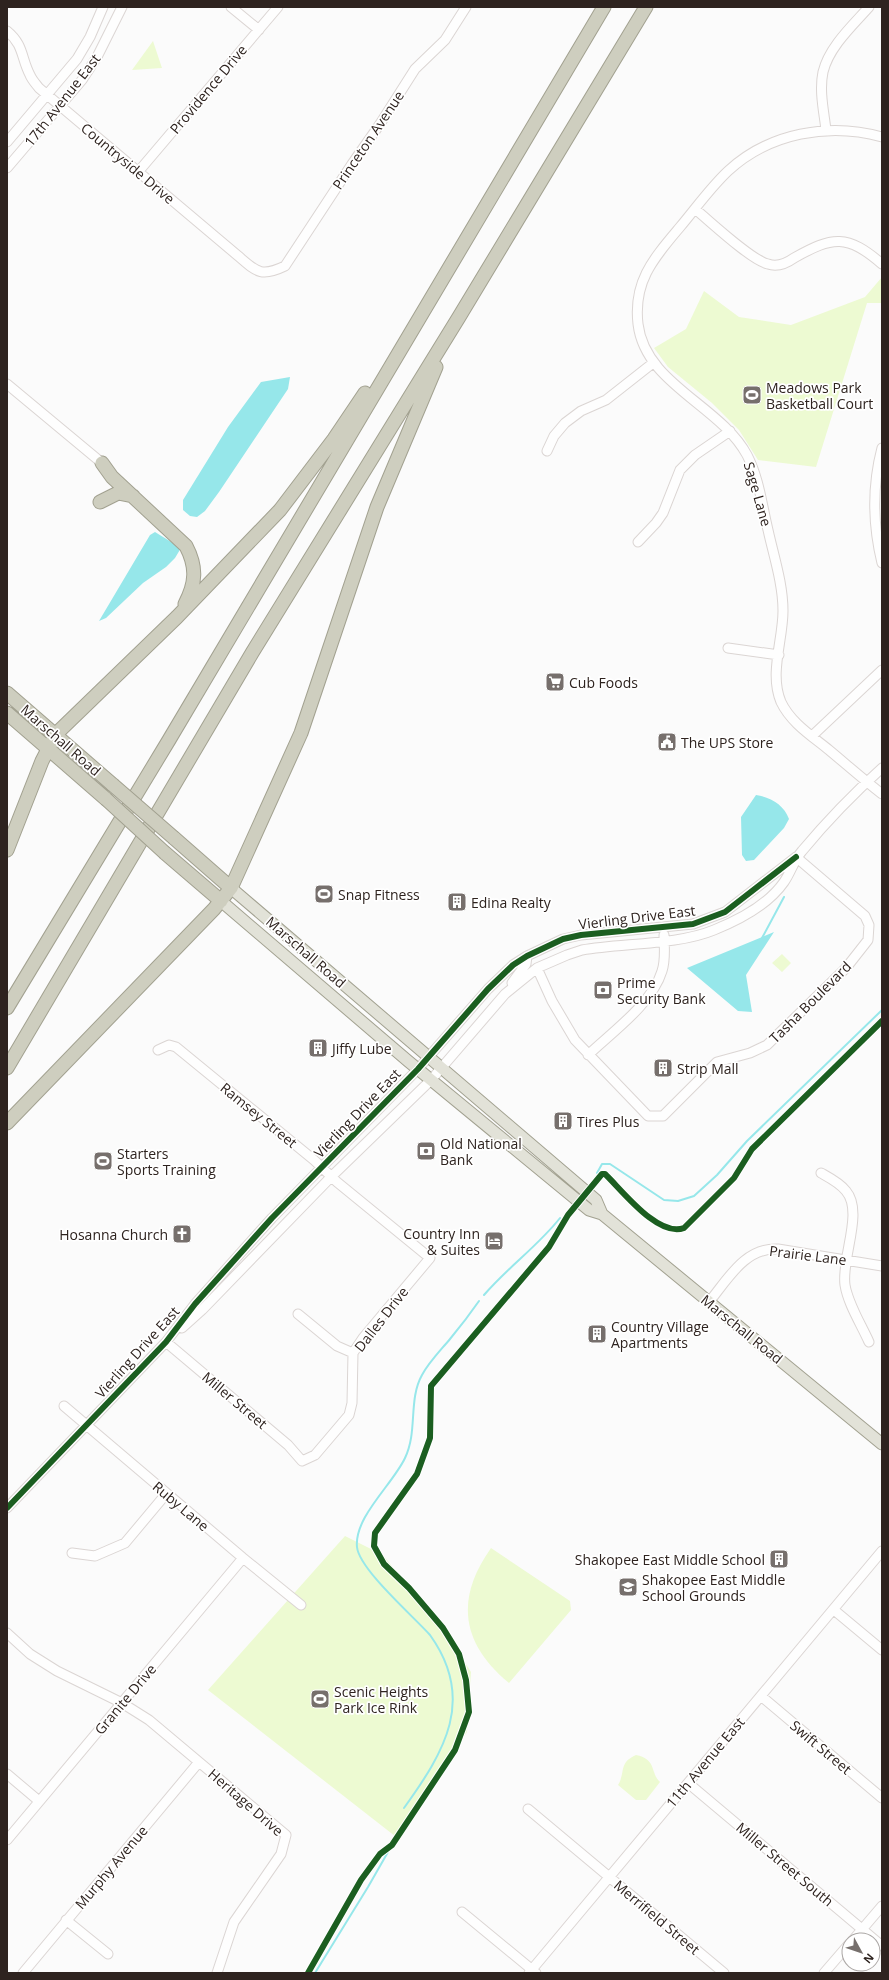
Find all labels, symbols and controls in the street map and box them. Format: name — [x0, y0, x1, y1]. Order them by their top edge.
street label: Providence Drive — [165, 40, 251, 137]
street label: 17th Avenue East — [20, 50, 104, 150]
street label: Princeton Avenue — [328, 87, 408, 193]
street label: Countryside Drive — [77, 118, 179, 208]
place label: Meadows Park Basketball Court — [766, 378, 873, 413]
sports icon: Meadows Park Basketball Court — [741, 384, 763, 406]
street label: Sage Lane — [740, 460, 776, 529]
supermarket icon: Cub Foods — [544, 671, 566, 693]
place label: Cub Foods — [569, 673, 638, 692]
street label: Marschall Road — [17, 700, 105, 780]
public building icon: The UPS Store — [656, 731, 678, 753]
place label: The UPS Store — [681, 733, 774, 752]
sports icon: Snap Fitness — [313, 883, 335, 905]
place label: Snap Fitness — [338, 885, 420, 904]
building icon: Edina Realty — [446, 891, 468, 913]
place label: Edina Realty — [471, 893, 552, 912]
street label: Vierling Drive East — [578, 900, 696, 934]
street label: Marschall Road — [262, 912, 350, 992]
street label: Tasha Boulevard — [765, 957, 855, 1047]
place label: Prime Security Bank — [617, 973, 706, 1008]
bank icon: Prime Security Bank — [592, 979, 614, 1001]
building icon: Jiffy Lube — [307, 1037, 329, 1059]
place label: Jiffy Lube — [330, 1039, 392, 1058]
building icon: Strip Mall — [652, 1057, 674, 1079]
place label: Strip Mall — [677, 1059, 739, 1078]
street label: Vierling Drive East — [309, 1064, 405, 1162]
street label: Ramsey Street — [217, 1078, 301, 1152]
building icon: Tires Plus — [552, 1110, 574, 1132]
place label: Tires Plus — [577, 1112, 640, 1131]
place label: Old National Bank — [440, 1134, 522, 1169]
bank icon: Old National Bank — [415, 1140, 437, 1162]
place label: Starters Sports Training — [117, 1144, 216, 1179]
sports icon: Starters Sports Training — [92, 1150, 114, 1172]
church icon: Hosanna Church — [171, 1223, 193, 1245]
place label: Country Inn & Suites — [403, 1224, 480, 1259]
place label: Hosanna Church — [59, 1225, 168, 1244]
hotel icon: Country Inn & Suites — [483, 1230, 505, 1252]
street label: Prairie Lane — [768, 1241, 848, 1269]
street label: Dalles Drive — [350, 1283, 412, 1355]
street label: Marschall Road — [697, 1290, 787, 1368]
street label: Vierling Drive East — [91, 1302, 183, 1402]
place label: Country Village Apartments — [611, 1317, 709, 1352]
building icon: Country Village Apartments — [586, 1323, 608, 1345]
street label: Miller Street — [198, 1367, 272, 1433]
street label: Ruby Lane — [149, 1477, 213, 1535]
building icon: Shakopee East Middle School — [768, 1548, 790, 1570]
place label: Shakopee East Middle School — [575, 1550, 765, 1569]
place label: Shakopee East Middle School Grounds — [642, 1570, 785, 1605]
school or university icon: Shakopee East Middle School Grounds — [617, 1576, 639, 1598]
street label: Granite Drive — [90, 1660, 160, 1738]
place label: Scenic Heights Park Ice Rink — [334, 1682, 429, 1717]
sports icon: Scenic Heights Park Ice Rink — [309, 1688, 331, 1710]
street label: 11th Avenue East — [661, 1713, 749, 1811]
street label: Swift Street — [786, 1716, 856, 1778]
street label: Heritage Drive — [204, 1764, 288, 1840]
street label: Miller Street South — [732, 1818, 838, 1910]
street label: Murphy Avenue — [70, 1821, 152, 1913]
street label: Merrifield Street — [610, 1876, 704, 1958]
north arrow — [841, 1932, 881, 1972]
text: N — [860, 1950, 878, 1967]

